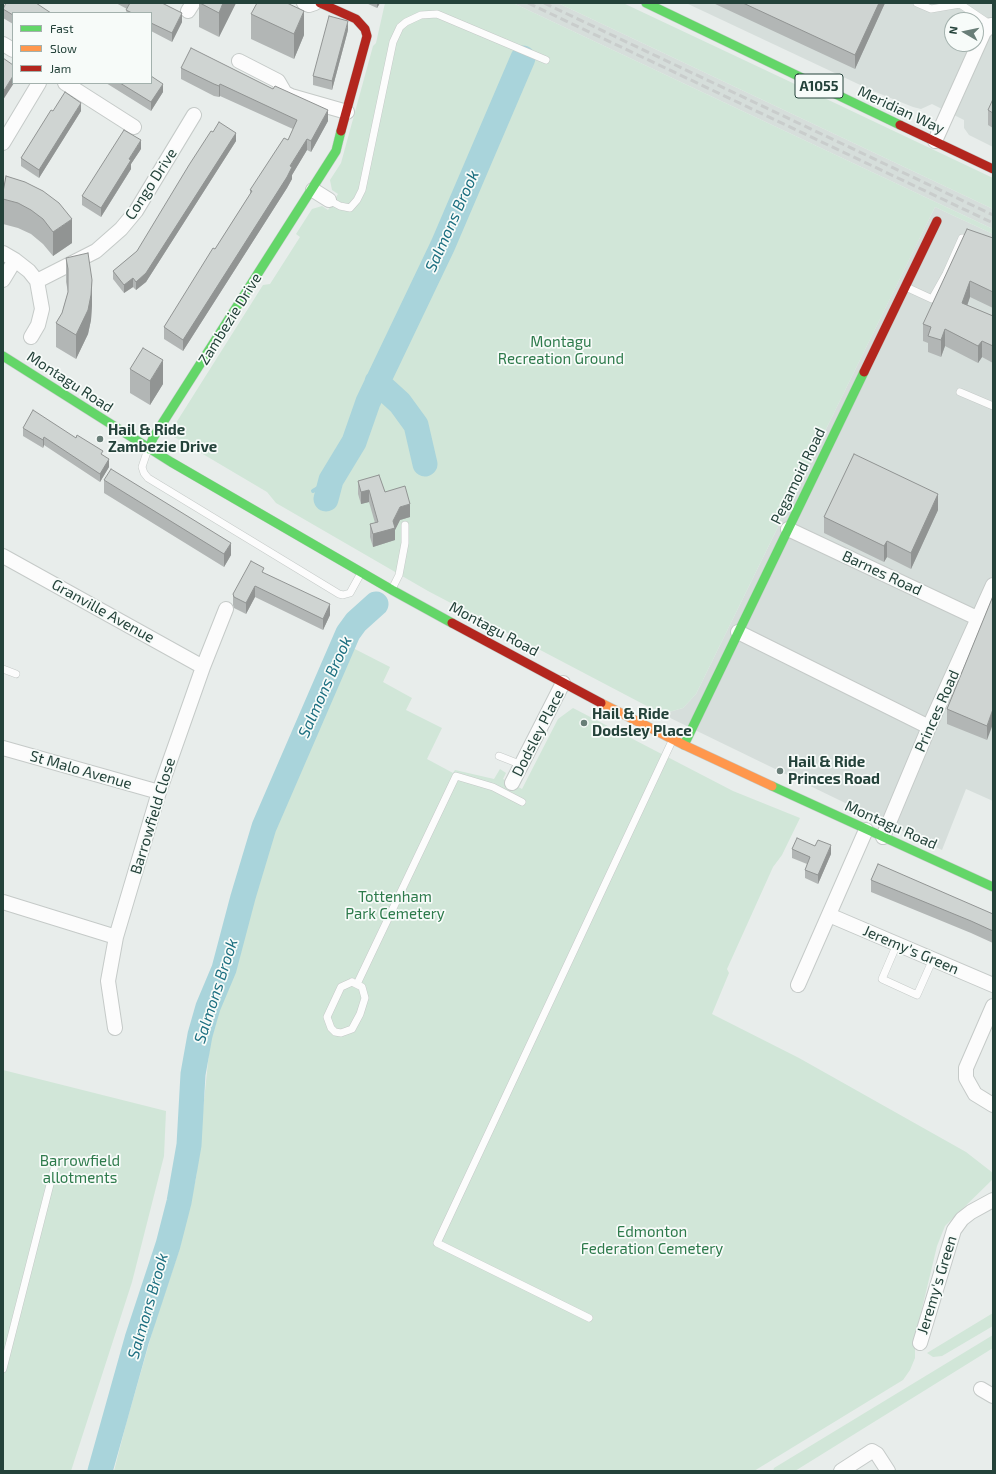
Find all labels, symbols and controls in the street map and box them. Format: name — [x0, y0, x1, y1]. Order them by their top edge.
legend — [12, 12, 152, 84]
north arrow — [944, 12, 984, 52]
text: Fast — [50, 21, 73, 35]
text: N — [946, 25, 960, 35]
text: Slow — [50, 41, 77, 55]
text: Jam — [50, 61, 71, 75]
road number: A1055 — [795, 74, 843, 98]
street label: Meridian Way — [855, 82, 947, 138]
street label: Congo Drive — [121, 145, 181, 223]
water label: Salmons Brook — [421, 167, 483, 275]
street label: Zambezie Drive — [195, 270, 265, 368]
park label: Montagu Recreation Ground — [498, 333, 624, 368]
street label: Montagu Road — [24, 347, 116, 417]
place label: Hail & Ride Zambezie Drive — [108, 421, 217, 456]
street label: Pegamoid Road — [767, 425, 829, 527]
marker: Hail & Ride Zambezie Drive — [95, 434, 105, 444]
street label: Barnes Road — [839, 547, 925, 599]
street label: Granville Avenue — [49, 575, 157, 647]
street label: Montagu Road — [446, 598, 542, 660]
water label: Salmons Brook — [294, 633, 356, 741]
street label: Princes Road — [911, 667, 963, 755]
street label: Dodsley Place — [508, 686, 568, 780]
place label: Hail & Ride Dodsley Place — [592, 705, 692, 740]
marker: Hail & Ride Dodsley Place — [579, 718, 589, 728]
street label: St Malo Avenue — [28, 747, 134, 793]
place label: Hail & Ride Princes Road — [788, 753, 880, 788]
street label: Barrowfield Close — [127, 756, 179, 876]
marker: Hail & Ride Princes Road — [775, 766, 785, 776]
street label: Montagu Road — [842, 797, 940, 853]
park label: Tottenham Park Cemetery — [345, 888, 445, 923]
street label: Jeremy's Green — [860, 922, 962, 978]
water label: Salmons Brook — [190, 936, 242, 1046]
park label: Barrowfield allotments — [40, 1152, 120, 1187]
park label: Edmonton Federation Cemetery — [581, 1223, 723, 1258]
street label: Jeremy's Green — [913, 1233, 961, 1337]
water label: Salmons Brook — [124, 1251, 172, 1361]

